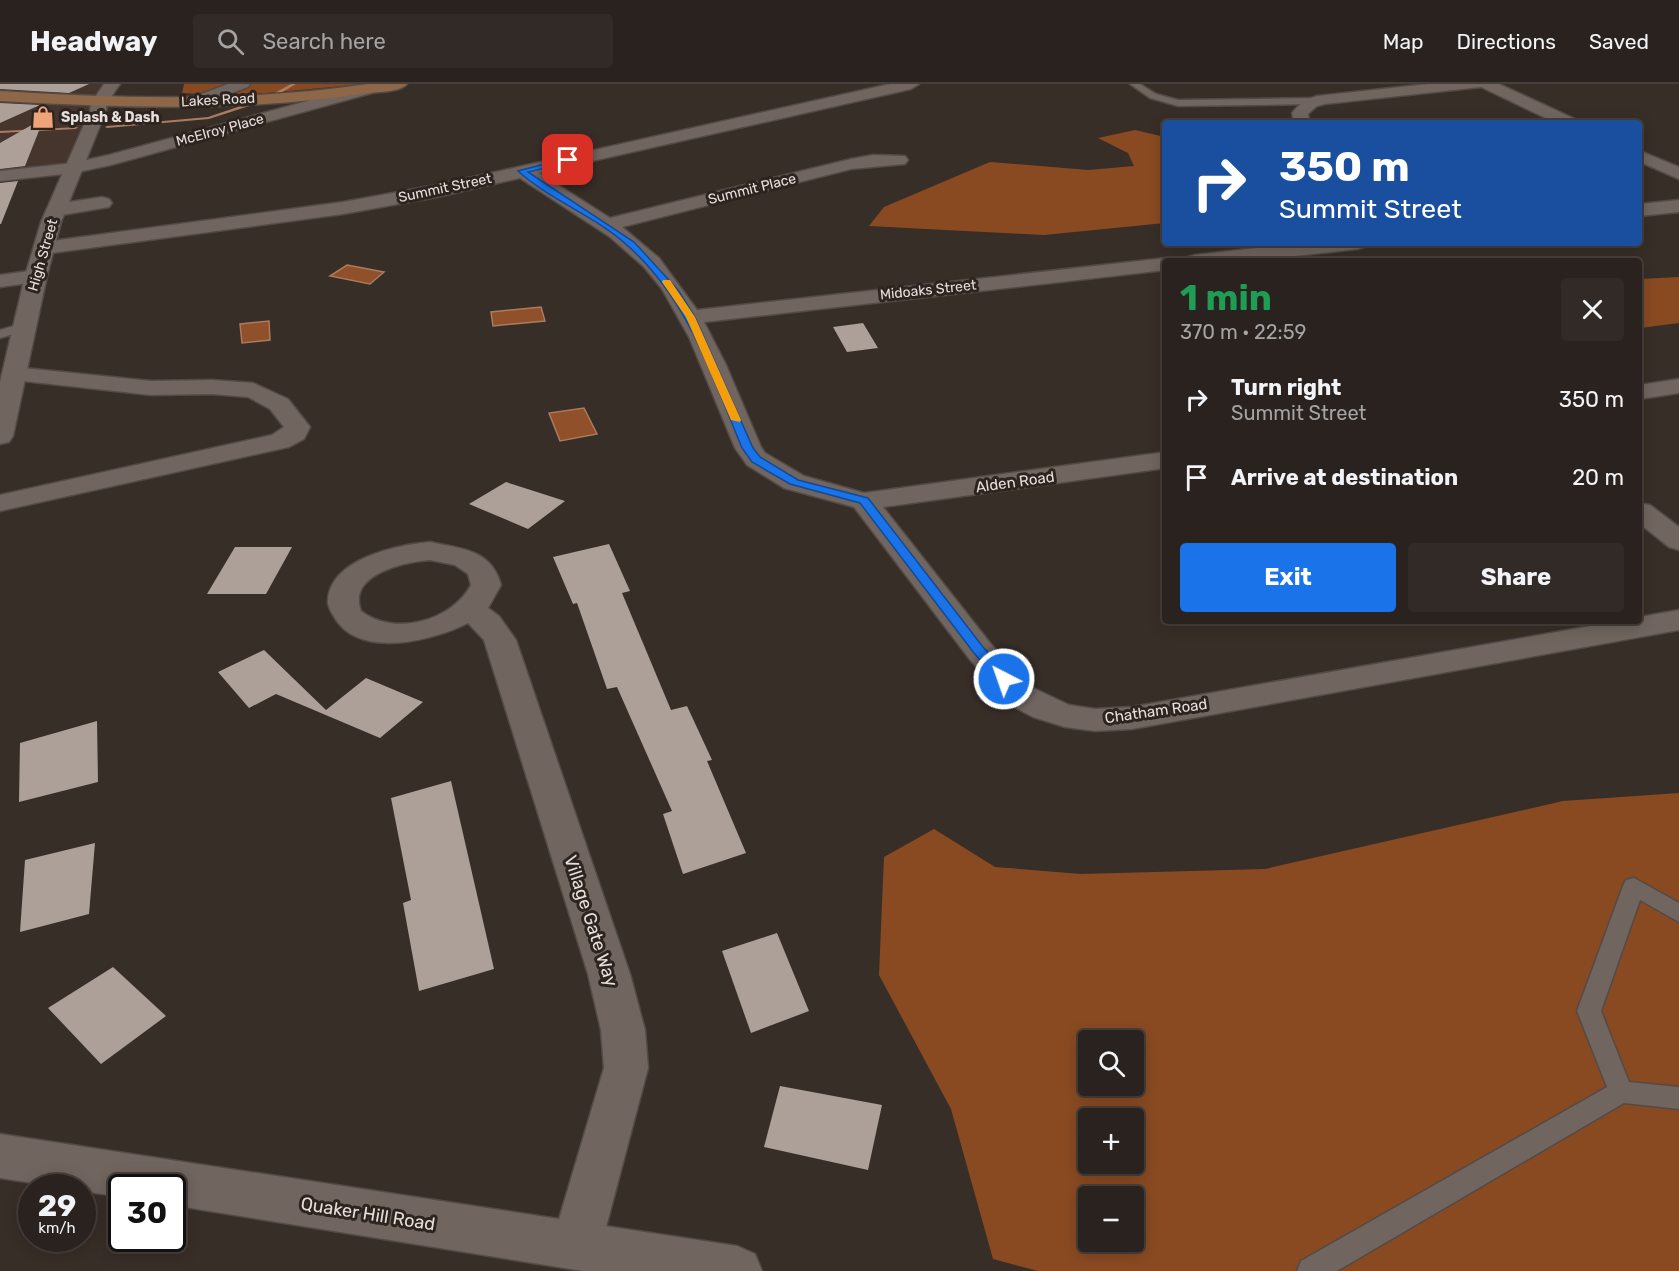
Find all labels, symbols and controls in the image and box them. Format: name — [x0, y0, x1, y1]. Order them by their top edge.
search box — [193, 14, 613, 68]
text: Headway — [30, 25, 157, 58]
icon: search — [214, 25, 247, 58]
text: Search here — [262, 28, 386, 55]
text: Map — [1383, 29, 1424, 54]
text: Directions — [1457, 29, 1556, 54]
text: Saved — [1589, 29, 1649, 54]
street label: Lakes Road — [181, 90, 255, 110]
shop icon: Splash & Dash — [30, 104, 56, 130]
place label: Splash & Dash — [61, 109, 160, 126]
street label: McElroy Place — [174, 110, 266, 150]
pin — [542, 134, 593, 185]
text: 350 m — [1279, 142, 1410, 192]
icon: arrive — [551, 143, 584, 176]
icon: right — [1180, 144, 1258, 222]
street label: Summit Street — [397, 170, 494, 206]
street label: Summit Place — [706, 170, 798, 208]
text: Summit Street — [1279, 193, 1462, 225]
street label: High Street — [25, 217, 62, 293]
street label: Midoaks Street — [879, 276, 978, 304]
text: 1 min — [1180, 276, 1272, 319]
button: close — [1561, 278, 1624, 341]
text: 370 m · 22:59 — [1180, 320, 1306, 344]
text: Turn right — [1231, 374, 1341, 401]
icon: right — [1180, 383, 1213, 416]
text: 350 m — [1559, 386, 1624, 413]
text: Summit Street — [1231, 401, 1366, 425]
icon: arrive — [1180, 461, 1213, 494]
text: Arrive at destination — [1231, 464, 1458, 491]
text: 20 m — [1572, 464, 1624, 491]
street label: Alden Road — [974, 468, 1056, 496]
button: Exit — [1180, 543, 1396, 612]
button: Share — [1408, 543, 1624, 612]
position arrow — [972, 647, 1036, 711]
street label: Chatham Road — [1104, 695, 1208, 727]
street label: Village Gate Way — [559, 852, 623, 990]
map controls — [1078, 1030, 1144, 1252]
button: search — [1078, 1030, 1144, 1096]
button: + — [1078, 1108, 1144, 1174]
speed limit sign: 30 — [108, 1174, 186, 1252]
button: − — [1078, 1186, 1144, 1252]
text: 29 — [38, 1188, 76, 1224]
street label: Quaker Hill Road — [299, 1193, 437, 1235]
text: km/h — [38, 1219, 76, 1237]

